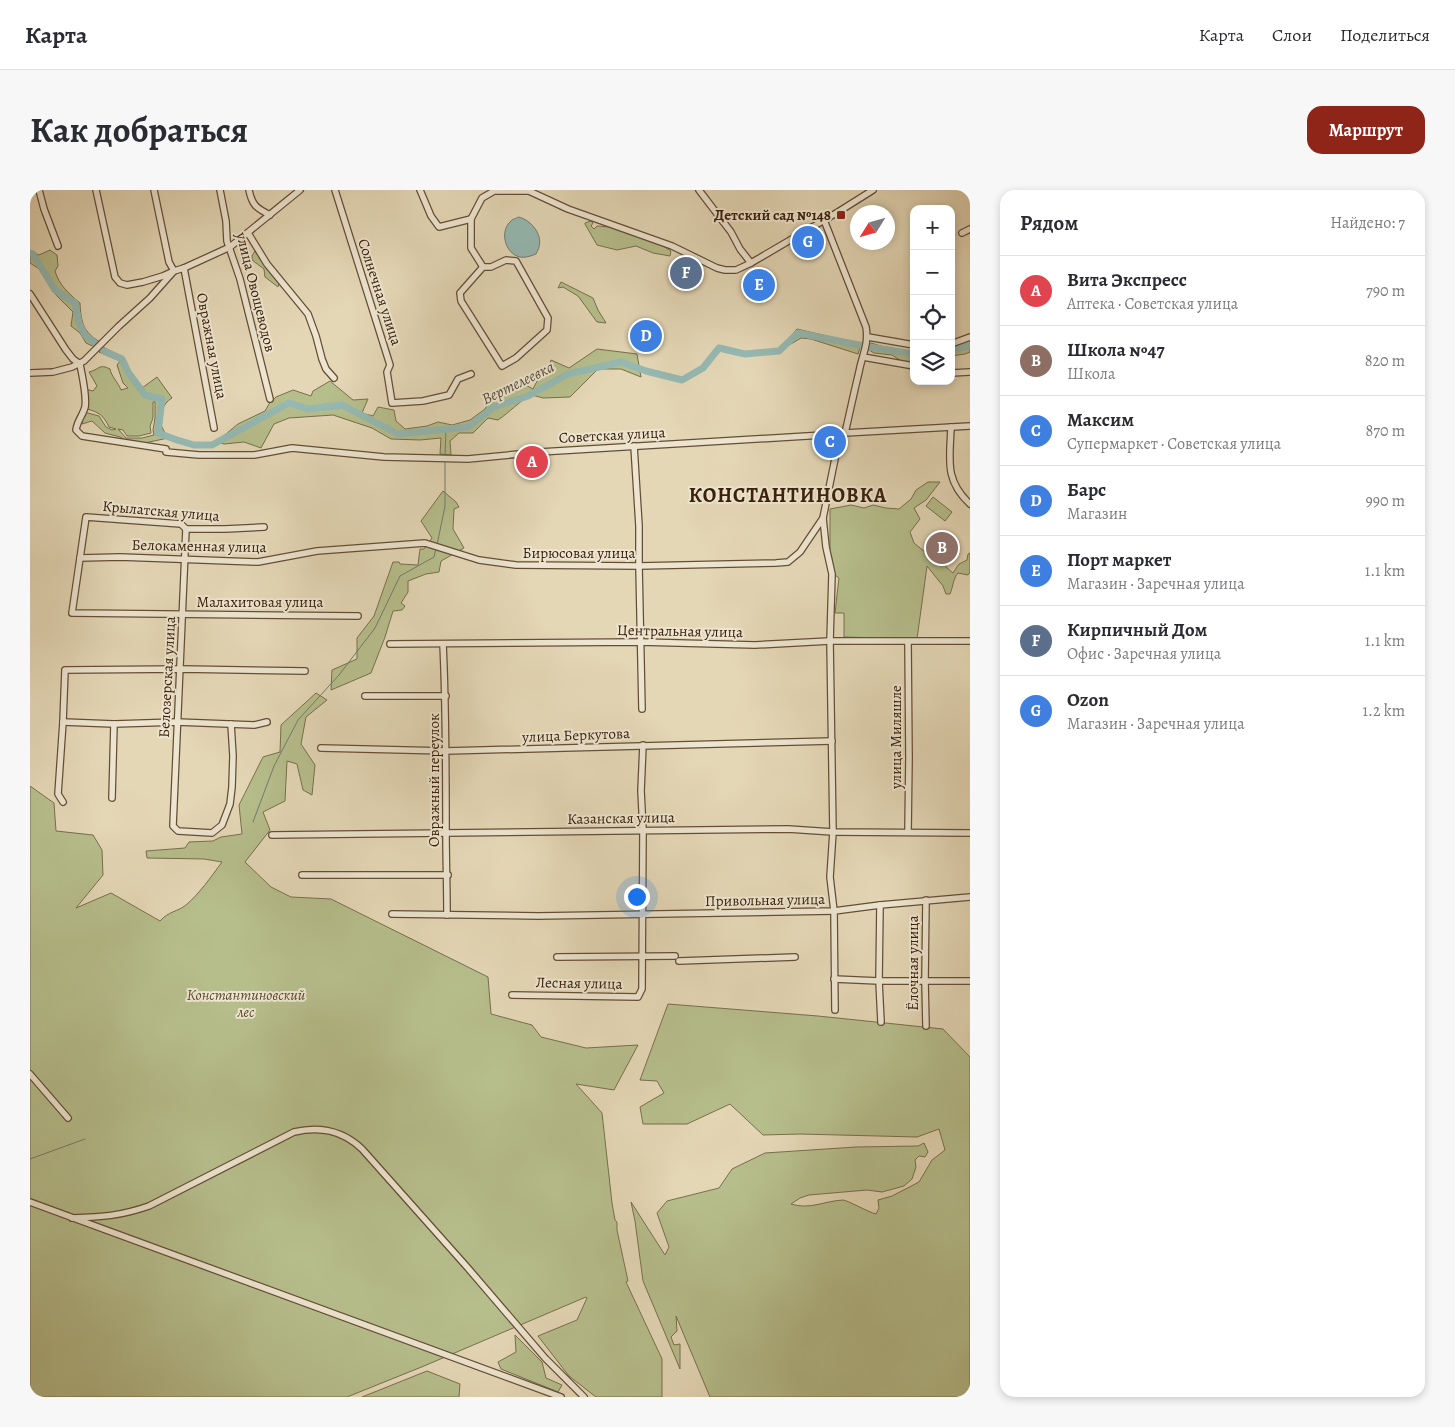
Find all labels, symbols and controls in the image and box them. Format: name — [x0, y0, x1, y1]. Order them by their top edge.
text: Карта — [25, 19, 87, 51]
text: Карта — [1199, 23, 1244, 47]
text: Слои — [1272, 23, 1312, 47]
text: Поделиться — [1340, 23, 1430, 47]
text: Как добраться — [30, 106, 248, 154]
button: Маршрут — [1307, 106, 1425, 154]
place label: Детский сад №148 — [714, 205, 831, 225]
north arrow — [850, 205, 895, 250]
map controls — [910, 205, 955, 385]
button: + — [910, 205, 955, 250]
marker: Детский сад №148 — [835, 209, 847, 221]
text: Рядом — [1020, 209, 1078, 237]
text: Найдено: 7 — [1330, 212, 1405, 234]
pin: G — [792, 223, 824, 261]
street label: улица Овощеводов — [231, 229, 280, 354]
street label: Солнечная улица — [353, 236, 407, 348]
button: − — [910, 250, 955, 295]
pin: F — [670, 254, 702, 292]
pin: E — [743, 266, 775, 304]
text: Вита Экспресс — [1067, 267, 1187, 293]
text: A — [1031, 280, 1041, 302]
text: 790 m — [1366, 280, 1405, 302]
street label: Овражная улица — [192, 291, 232, 401]
text: Аптека · Советская улица — [1067, 293, 1238, 315]
button: locate — [910, 295, 955, 340]
pin: D — [630, 317, 662, 355]
text: Школа №47 — [1067, 337, 1165, 363]
button: layers — [910, 340, 955, 385]
text: B — [1031, 350, 1041, 372]
text: 820 m — [1365, 350, 1405, 372]
water label: Вертелеевка — [478, 356, 558, 410]
text: Школа — [1067, 363, 1115, 385]
text: Максим — [1067, 407, 1134, 433]
text: C — [1031, 420, 1041, 442]
text: 870 m — [1366, 420, 1405, 442]
street label: Советская улица — [558, 422, 666, 448]
pin: C — [814, 423, 846, 461]
text: Супермаркет · Советская улица — [1067, 433, 1281, 455]
pin: A — [516, 443, 548, 481]
text: Барс — [1067, 477, 1106, 503]
district label: КОНСТАНТИНОВКА — [689, 482, 887, 509]
text: D — [1030, 490, 1042, 512]
text: 990 m — [1365, 490, 1405, 512]
street label: Крылатская улица — [102, 496, 221, 526]
text: Магазин — [1067, 503, 1127, 525]
pin: B — [926, 529, 958, 567]
street label: Белокаменная улица — [131, 535, 267, 557]
street label: Бирюсовая улица — [522, 543, 636, 563]
text: Порт маркет — [1067, 547, 1171, 573]
text: E — [1031, 560, 1041, 582]
text: 1.1 km — [1365, 560, 1405, 582]
text: Магазин · Заречная улица — [1067, 573, 1245, 595]
street label: Малахитовая улица — [197, 592, 323, 612]
street label: Белозерская улица — [154, 616, 180, 738]
text: Кирпичный Дом — [1067, 617, 1207, 643]
street label: Центральная улица — [617, 620, 743, 642]
text: F — [1032, 630, 1040, 652]
text: 1.1 km — [1365, 630, 1405, 652]
text: Офис · Заречная улица — [1067, 643, 1221, 665]
street label: улица Миляшле — [886, 685, 906, 790]
text: Ozon — [1067, 687, 1109, 713]
text: G — [1031, 700, 1041, 722]
text: 1.2 km — [1363, 700, 1405, 722]
street label: Овражный переулок — [424, 713, 444, 847]
text: Магазин · Заречная улица — [1067, 713, 1245, 735]
street label: улица Беркутова — [521, 723, 630, 747]
street label: Казанская улица — [567, 807, 675, 829]
your location — [624, 884, 650, 910]
street label: Привольная улица — [705, 889, 825, 911]
street label: Ёлочная улица — [903, 915, 923, 1011]
street label: Лесная улица — [535, 972, 623, 994]
park label: Константиновский лес — [187, 985, 306, 1022]

